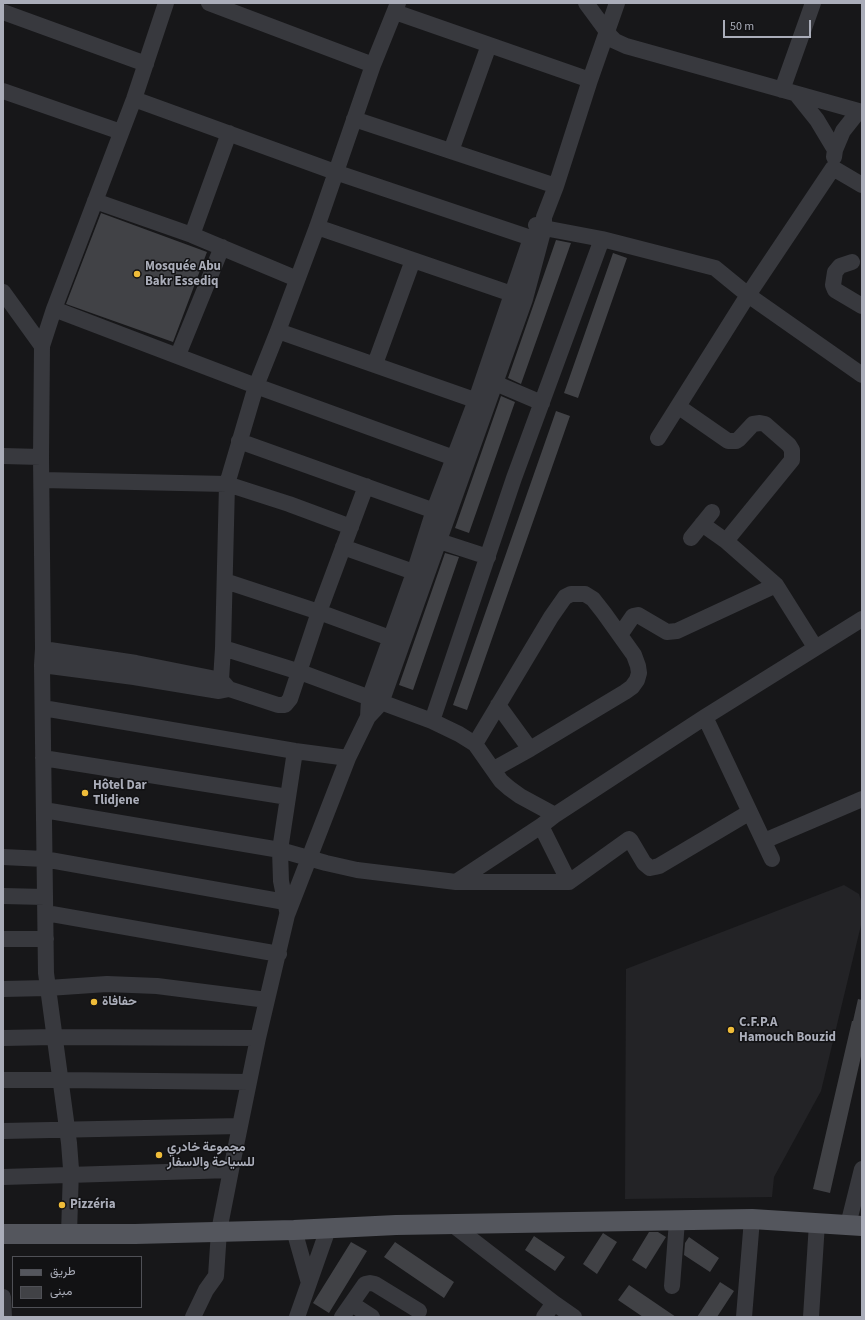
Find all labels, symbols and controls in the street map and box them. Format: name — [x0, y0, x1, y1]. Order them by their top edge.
scale bar — [725, 12, 813, 38]
text: 50 m — [730, 18, 754, 35]
place label: Mosquée Abu Bakr Essediq — [145, 259, 221, 290]
marker: Mosquée Abu Bakr Essediq — [132, 269, 142, 279]
place label: Hôtel Dar Tlidjene — [93, 778, 147, 809]
marker: Hôtel Dar Tlidjene — [80, 788, 90, 798]
place label: حفافاة — [102, 994, 137, 1010]
marker: حفافاة — [89, 997, 99, 1007]
place label: C.F.P.A Hamouch Bouzid — [739, 1015, 836, 1046]
marker: C.F.P.A Hamouch Bouzid — [726, 1025, 736, 1035]
place label: مجموعة خادري للسياحة والاسفار — [167, 1140, 255, 1171]
marker: مجموعة خادري للسياحة والاسفار — [154, 1150, 164, 1160]
place label: Pizzéria — [70, 1197, 116, 1213]
marker: Pizzéria — [57, 1200, 67, 1210]
legend — [12, 1256, 142, 1308]
text: طريق — [50, 1263, 75, 1280]
text: مبنى — [50, 1283, 72, 1300]

